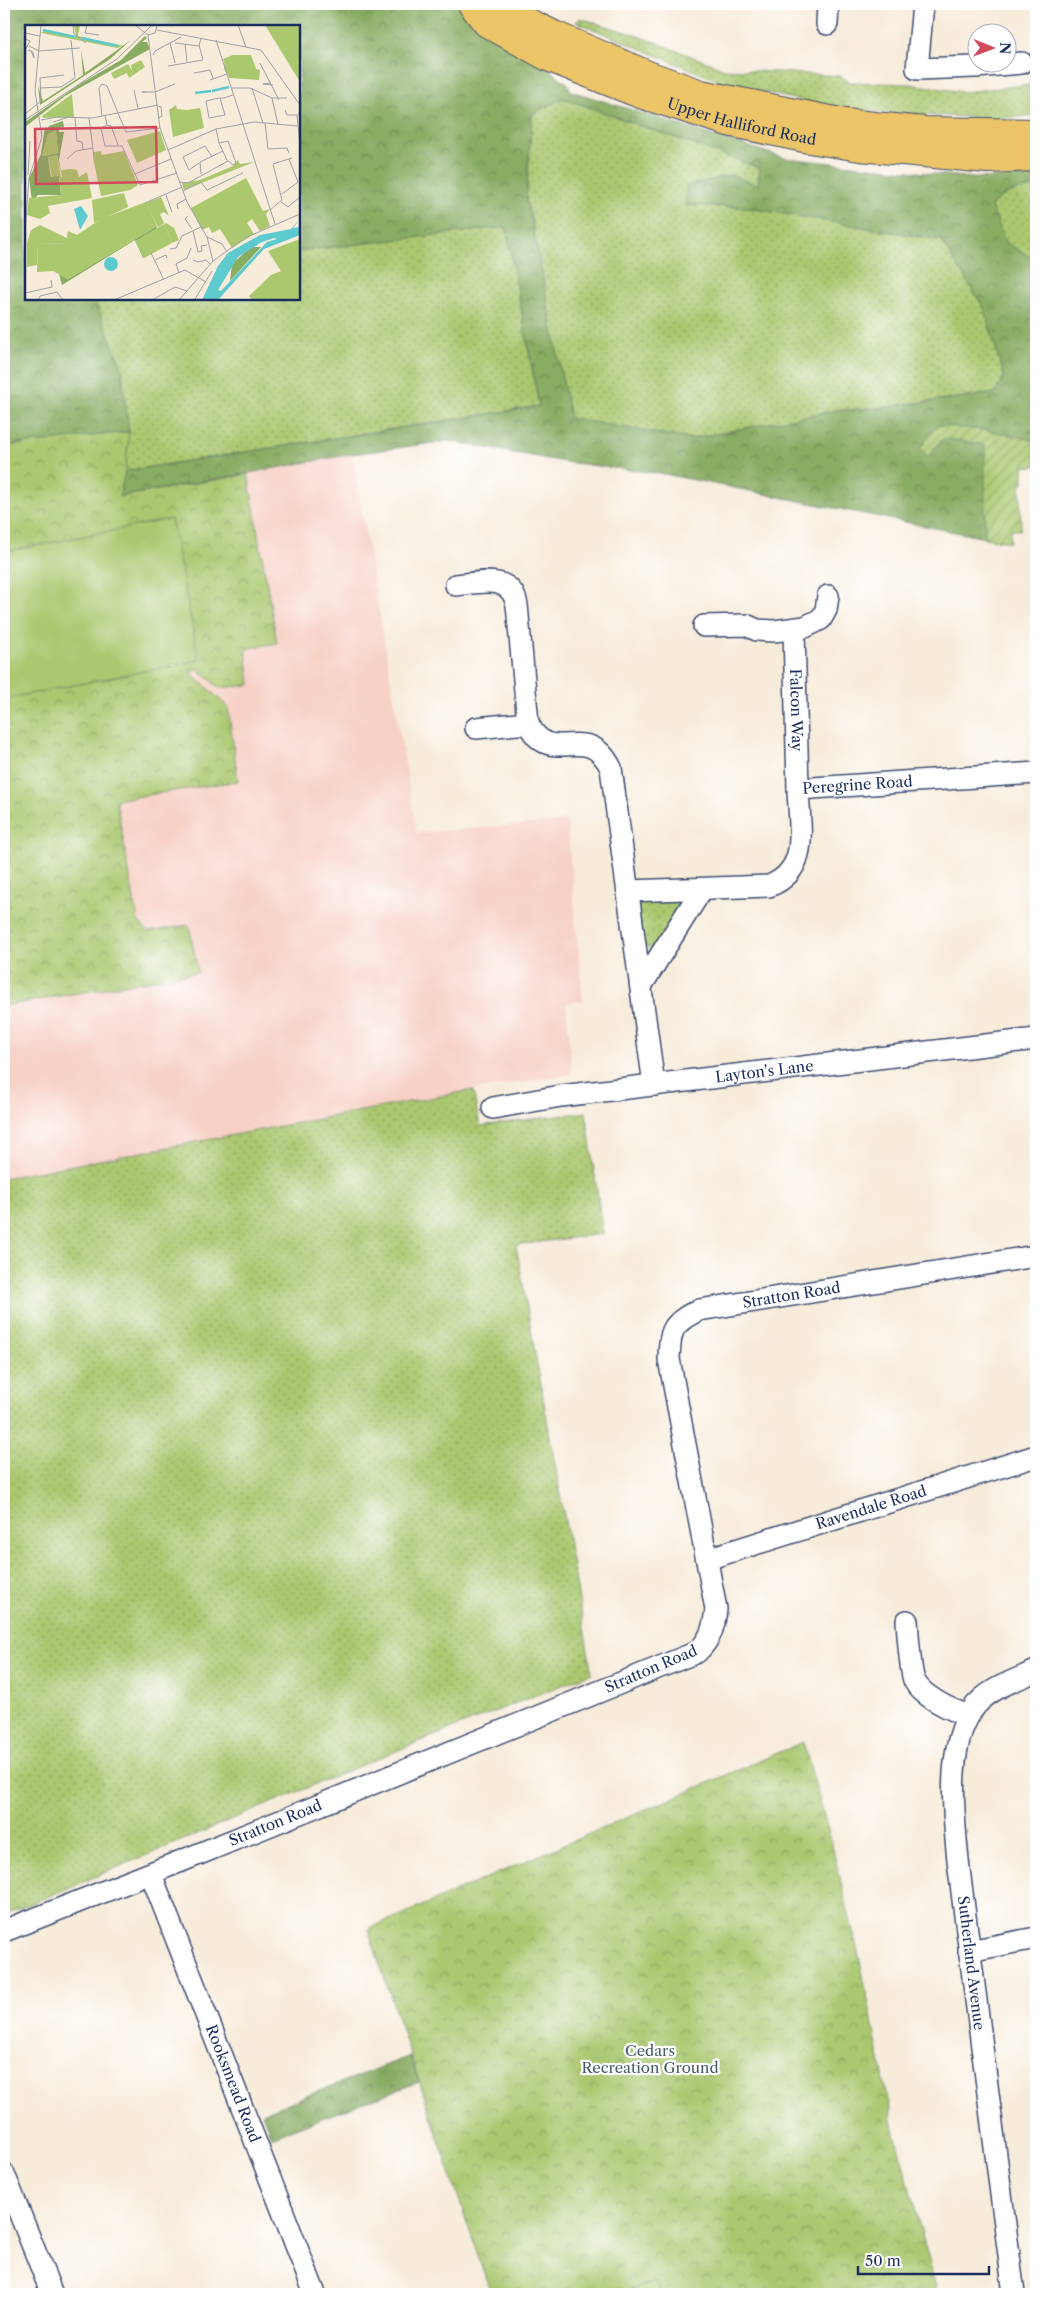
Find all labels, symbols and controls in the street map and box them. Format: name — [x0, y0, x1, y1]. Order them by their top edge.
north arrow — [968, 22, 1018, 72]
inset map — [25, 25, 300, 300]
text: N — [996, 42, 1014, 54]
street label: Upper Halliford Road — [665, 93, 818, 149]
street label: Falcon Way — [786, 668, 807, 752]
street label: Peregrine Road — [802, 771, 913, 798]
street label: Layton's Lane — [714, 1056, 815, 1086]
street label: Stratton Road — [741, 1277, 842, 1312]
street label: Ravendale Road — [813, 1481, 929, 1533]
street label: Stratton Road — [602, 1641, 700, 1697]
street label: Stratton Road — [226, 1795, 324, 1850]
street label: Sutherland Avenue — [954, 1895, 989, 2031]
street label: Rooksmead Road — [202, 2022, 265, 2145]
park label: Cedars Recreation Ground — [581, 2041, 719, 2077]
scale bar — [858, 2243, 989, 2275]
text: 50 m — [865, 2251, 901, 2270]

